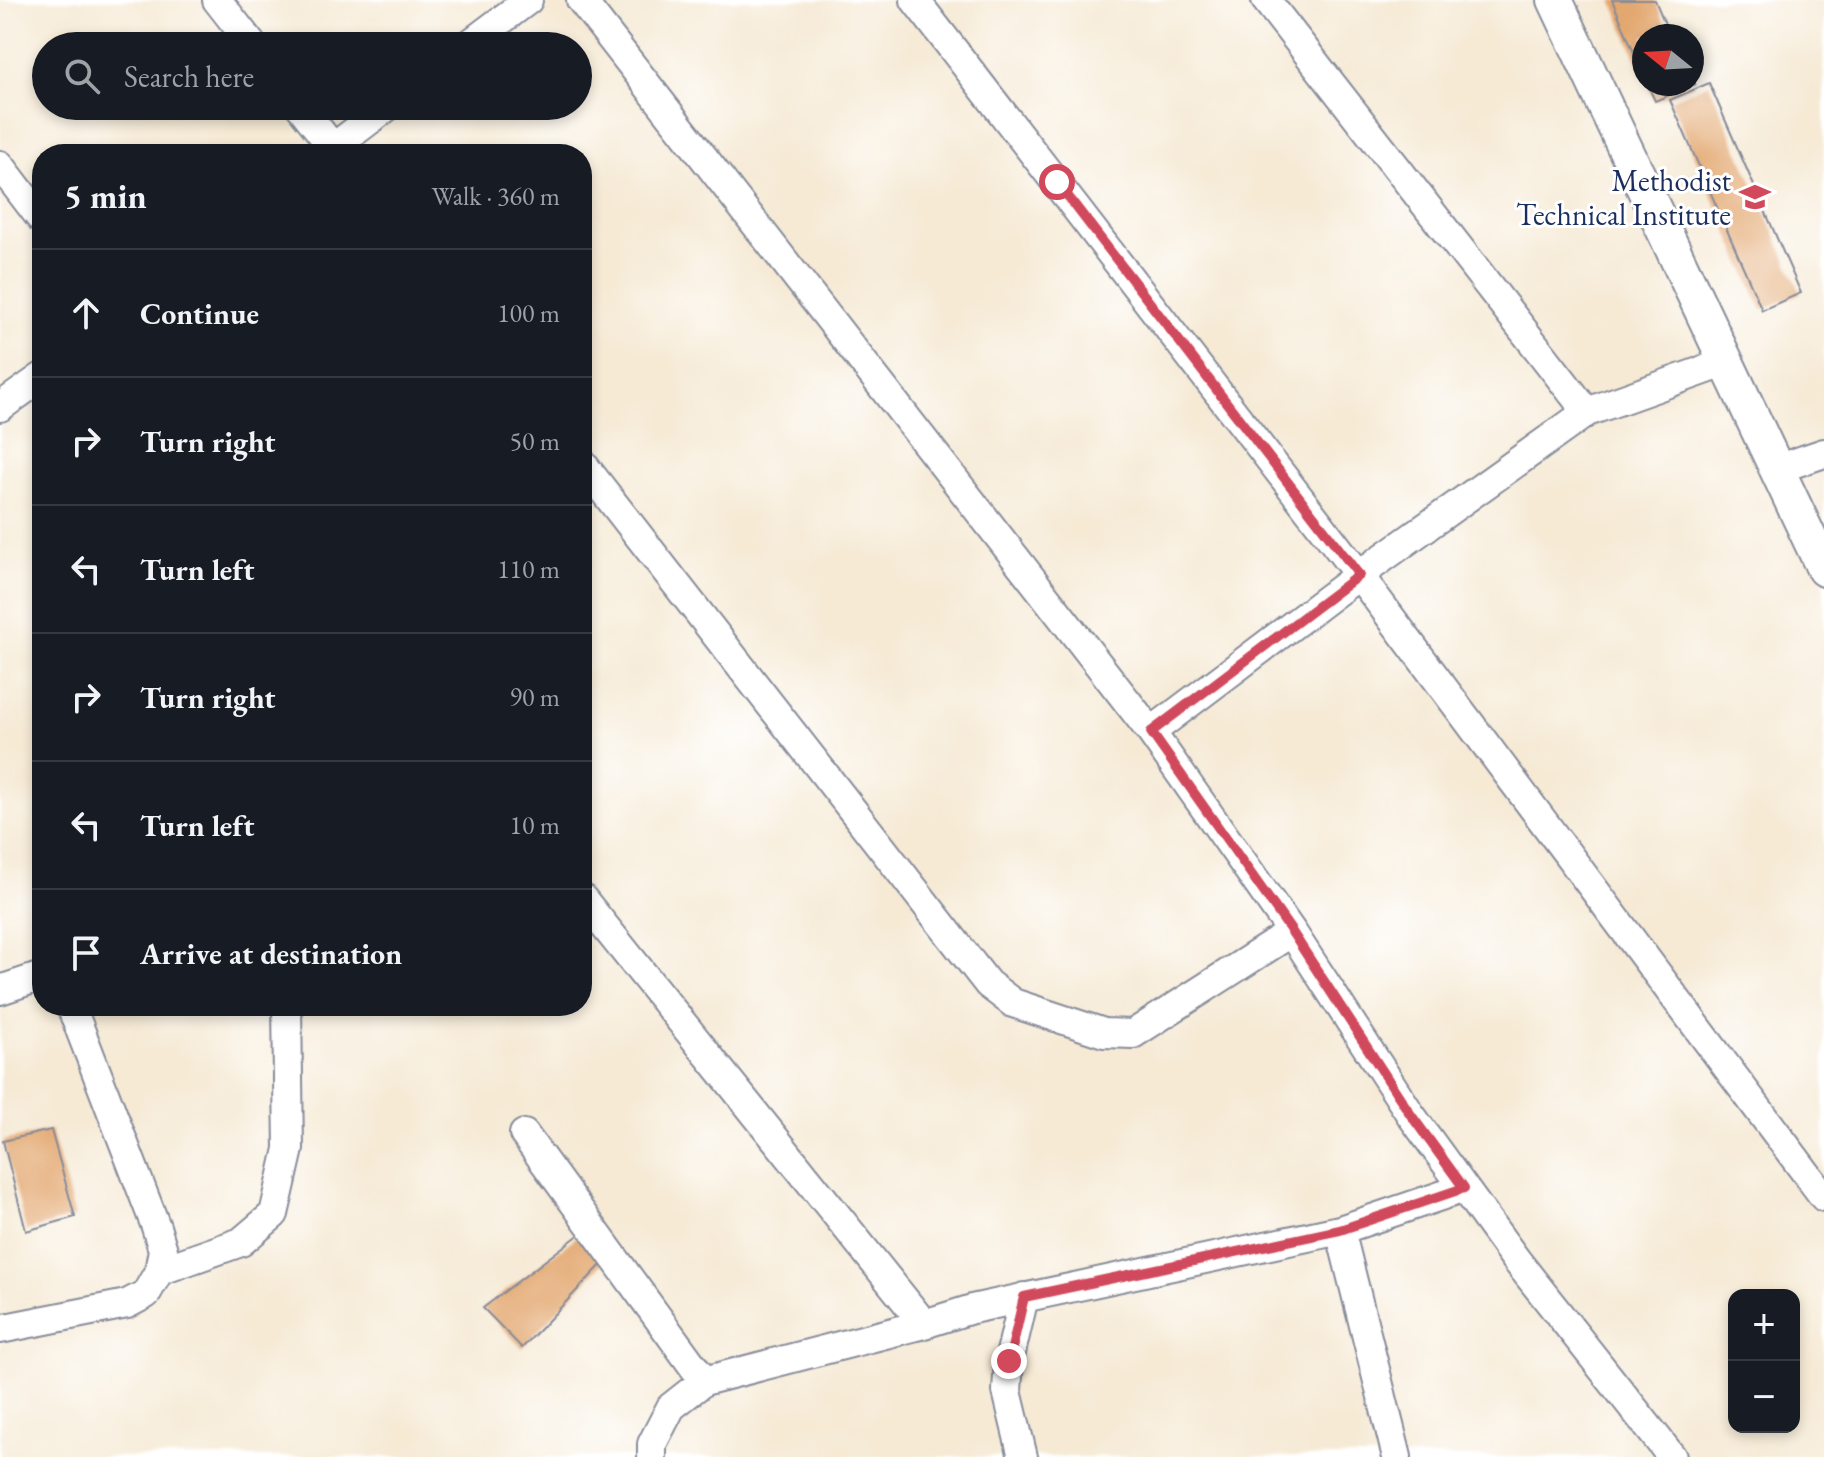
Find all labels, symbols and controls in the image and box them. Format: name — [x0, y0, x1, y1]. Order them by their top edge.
north arrow — [1632, 24, 1704, 96]
search box — [32, 32, 592, 120]
icon: search — [60, 54, 104, 98]
text: Search here — [124, 57, 254, 96]
place label: Methodist Technical Institute — [1516, 161, 1732, 234]
route start — [1039, 164, 1075, 200]
text: 5 min — [64, 174, 147, 218]
text: Walk · 360 m — [432, 179, 560, 213]
school or university icon: Methodist Technical Institute — [1738, 180, 1772, 214]
icon: ahead — [64, 291, 108, 335]
text: Continue — [140, 294, 259, 333]
text: 100 m — [497, 296, 560, 330]
icon: right — [64, 419, 108, 463]
text: Turn right — [140, 422, 276, 461]
text: 50 m — [510, 424, 560, 458]
icon: left — [64, 547, 108, 591]
text: Turn left — [140, 550, 254, 589]
text: 110 m — [497, 552, 560, 586]
icon: right — [64, 675, 108, 719]
text: Turn right — [140, 678, 276, 717]
text: 90 m — [510, 680, 560, 714]
icon: left — [64, 803, 108, 847]
text: Turn left — [140, 806, 254, 845]
text: 10 m — [510, 808, 560, 842]
icon: arrive — [64, 931, 108, 975]
text: Arrive at destination — [140, 934, 402, 973]
map controls — [1728, 1289, 1800, 1433]
button: + — [1728, 1289, 1800, 1361]
route end — [991, 1343, 1027, 1379]
button: − — [1728, 1361, 1800, 1433]

